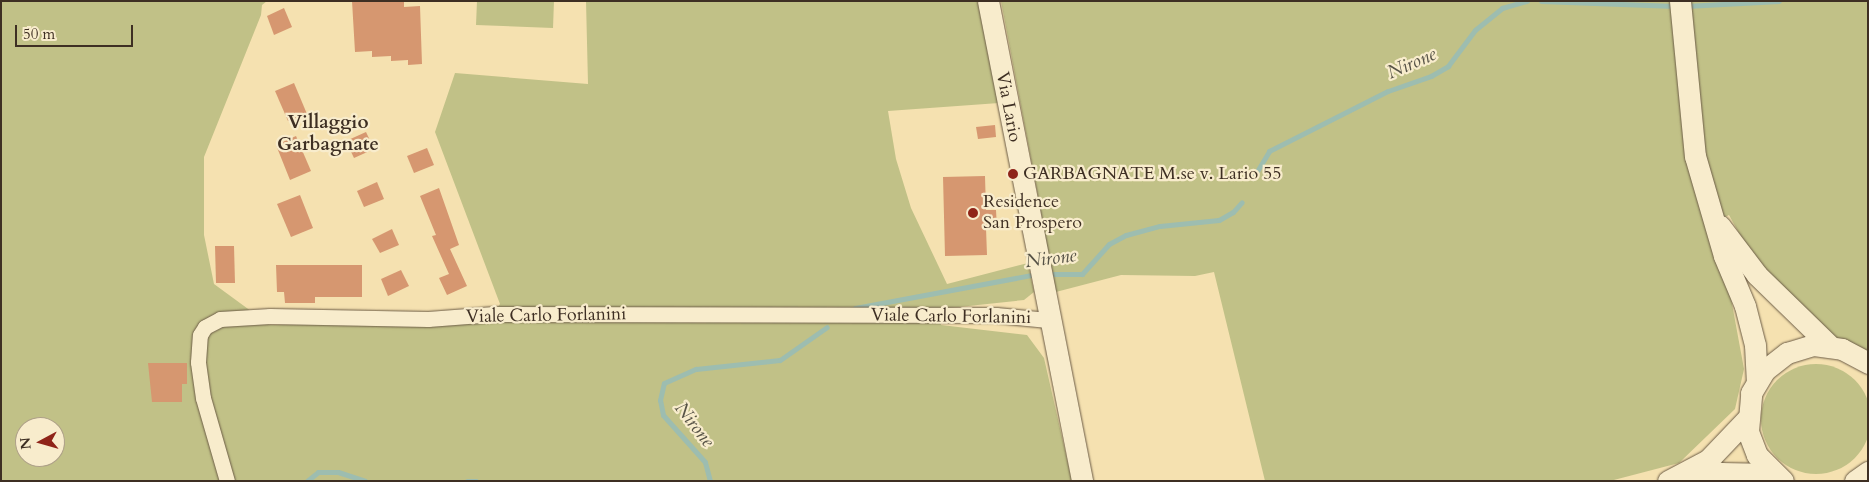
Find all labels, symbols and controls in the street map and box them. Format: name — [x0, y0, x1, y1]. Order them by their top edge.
scale bar — [18, 15, 135, 47]
text: 50 m — [23, 24, 55, 44]
water label: Nirone — [1384, 43, 1440, 85]
street label: Via Lario — [991, 70, 1025, 144]
district label: Villaggio Garbagnate — [277, 112, 379, 156]
place label: GARBAGNATE M.se v. Lario 55 — [1023, 163, 1281, 185]
marker: GARBAGNATE M.se v. Lario 55 — [1007, 168, 1019, 180]
place label: Residence San Prospero — [983, 192, 1082, 234]
marker: Residence San Prospero — [967, 207, 979, 219]
water label: Nirone — [1024, 245, 1078, 273]
street label: Viale Carlo Forlanini — [466, 304, 626, 328]
street label: Viale Carlo Forlanini — [871, 305, 1031, 329]
water label: Nirone — [669, 398, 719, 452]
north arrow — [15, 417, 65, 467]
text: N — [15, 436, 36, 451]

